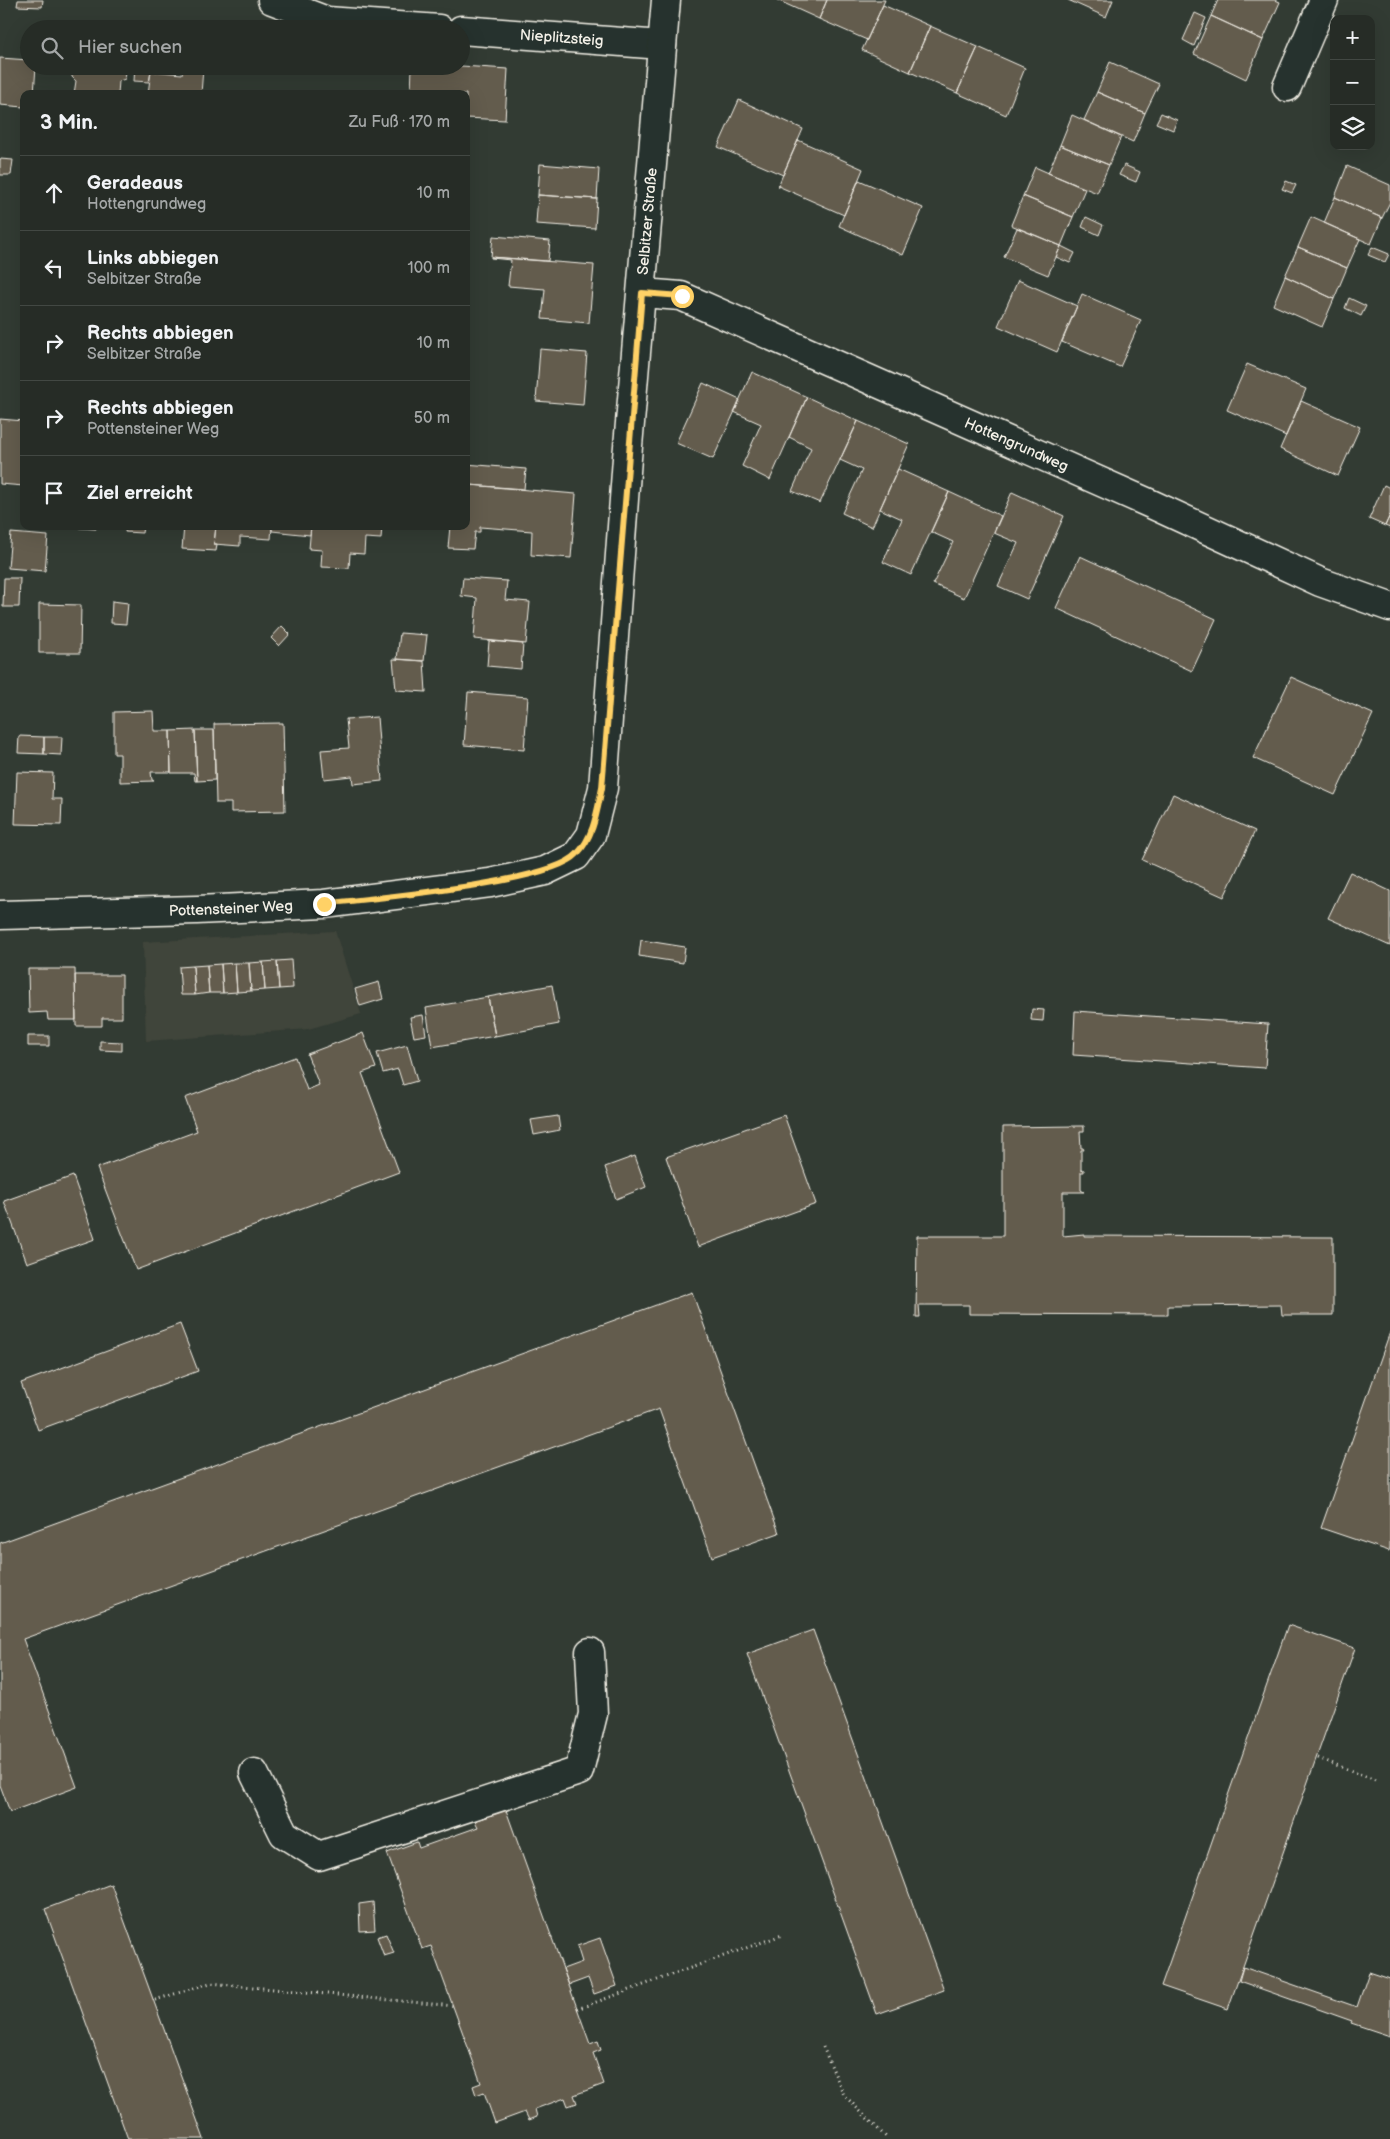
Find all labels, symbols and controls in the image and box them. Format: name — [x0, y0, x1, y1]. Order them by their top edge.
map controls — [1330, 15, 1375, 150]
button: + — [1330, 15, 1375, 60]
search box — [20, 20, 470, 75]
street label: Nieplitzsteig — [519, 25, 604, 50]
icon: search — [38, 34, 66, 62]
text: Hier suchen — [78, 36, 182, 59]
button: − — [1330, 60, 1375, 105]
button: layers — [1330, 105, 1375, 150]
text: 3 Min. — [40, 110, 98, 135]
text: Zu Fuß · 170 m — [349, 113, 450, 132]
street label: Selbitzer Straße — [633, 167, 661, 276]
text: Geradeaus — [87, 172, 183, 195]
icon: ahead — [40, 179, 68, 207]
text: 10 m — [417, 184, 450, 203]
text: Hottengrundweg — [87, 195, 206, 214]
text: Links abbiegen — [87, 247, 219, 270]
icon: left — [40, 254, 68, 282]
text: 100 m — [407, 259, 450, 278]
text: Selbitzer Straße — [87, 270, 202, 289]
route start — [671, 285, 694, 308]
text: Rechts abbiegen — [87, 322, 234, 345]
icon: right — [40, 329, 68, 357]
text: 10 m — [417, 334, 450, 353]
text: Selbitzer Straße — [87, 345, 202, 364]
text: Rechts abbiegen — [87, 397, 234, 420]
icon: right — [40, 404, 68, 432]
text: 50 m — [414, 409, 450, 428]
street label: Hottengrundweg — [961, 413, 1072, 476]
text: Pottensteiner Weg — [87, 420, 219, 439]
icon: arrive — [40, 479, 68, 507]
text: Ziel erreicht — [87, 482, 193, 505]
route end — [313, 893, 336, 916]
street label: Pottensteiner Weg — [169, 896, 293, 920]

